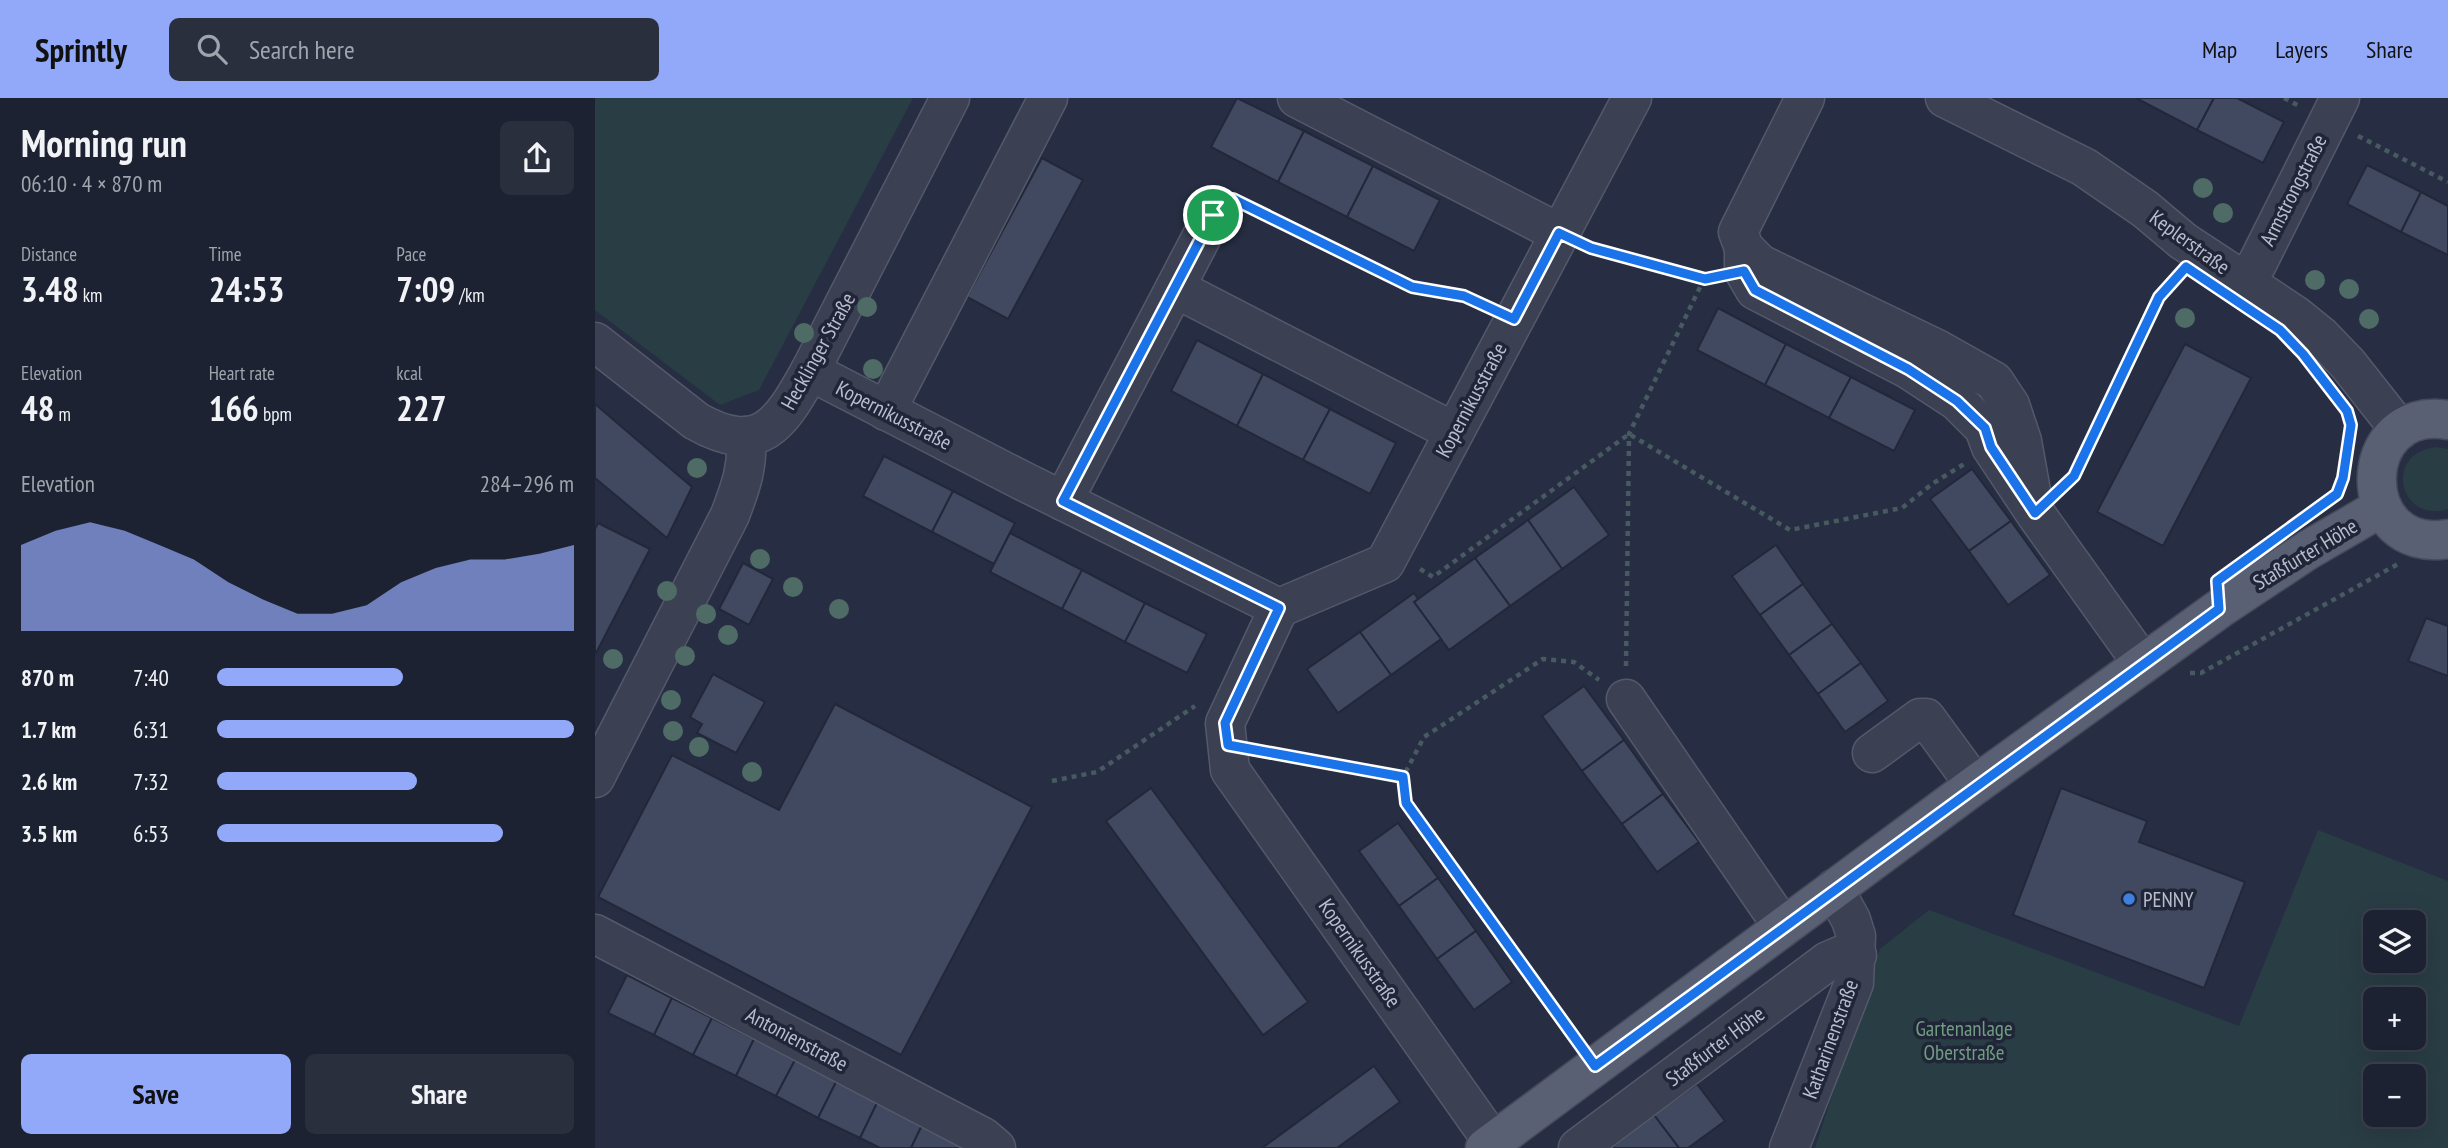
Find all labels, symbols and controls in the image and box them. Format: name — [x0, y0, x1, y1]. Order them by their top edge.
search box — [169, 18, 659, 81]
text: Sprintly — [35, 28, 127, 71]
icon: search — [193, 30, 231, 68]
text: Search here — [249, 33, 355, 66]
text: Map — [2202, 34, 2237, 65]
text: Layers — [2275, 34, 2328, 65]
text: Share — [2366, 34, 2413, 65]
text: Morning run — [21, 118, 187, 167]
button: share — [500, 121, 574, 195]
street label: Armstrongstraße — [2253, 130, 2333, 250]
text: 06:10 · 4 × 870 m — [21, 169, 162, 198]
pin — [1183, 185, 1243, 245]
icon: arrive — [1194, 196, 1232, 234]
street label: Keplerstraße — [2145, 204, 2235, 280]
text: Distance — [21, 242, 77, 266]
text: Time — [209, 242, 242, 266]
text: Pace — [396, 242, 426, 266]
text: 3.48 — [21, 266, 79, 312]
text: 24:53 — [209, 266, 284, 312]
text: 7:09 — [396, 266, 455, 312]
text: km — [79, 283, 102, 307]
text: /km — [455, 283, 485, 307]
street label: Hecklinger Straße — [775, 288, 861, 414]
street label: Kopernikusstraße — [1429, 338, 1513, 462]
text: Elevation — [21, 361, 82, 385]
text: Heart rate — [209, 361, 275, 385]
text: kcal — [396, 361, 422, 385]
street label: Kopernikusstraße — [832, 374, 956, 456]
text: 48 — [21, 385, 54, 431]
text: 166 — [209, 385, 259, 431]
text: 227 — [396, 385, 447, 431]
text: m — [54, 402, 71, 426]
text: bpm — [259, 402, 292, 426]
text: Elevation — [21, 469, 95, 498]
text: 284–296 m — [480, 469, 574, 498]
street label: Staßfurter Höhe — [2248, 512, 2362, 596]
text: 870 m — [21, 663, 74, 692]
text: 7:40 — [133, 663, 169, 692]
text: 1.7 km — [21, 715, 76, 744]
text: 6:31 — [133, 715, 169, 744]
text: 2.6 km — [21, 767, 77, 796]
text: 7:32 — [133, 767, 169, 796]
text: 3.5 km — [21, 819, 77, 848]
text: 6:53 — [133, 819, 169, 848]
place label: PENNY — [2143, 886, 2194, 913]
marker: PENNY — [2121, 891, 2137, 907]
street label: Kopernikusstraße — [1313, 894, 1407, 1012]
map controls — [2363, 910, 2426, 1127]
button: layers — [2363, 910, 2426, 973]
street label: Katharinenstraße — [1796, 976, 1864, 1102]
button: + — [2363, 987, 2426, 1050]
street label: Staßfurter Höhe — [1660, 1000, 1770, 1092]
street label: Antonienstraße — [741, 1001, 853, 1077]
park label: Gartenanlage Oberstraße — [1915, 1015, 2013, 1066]
button: Save — [21, 1054, 291, 1134]
button: Share — [305, 1054, 574, 1134]
button: − — [2363, 1064, 2426, 1127]

